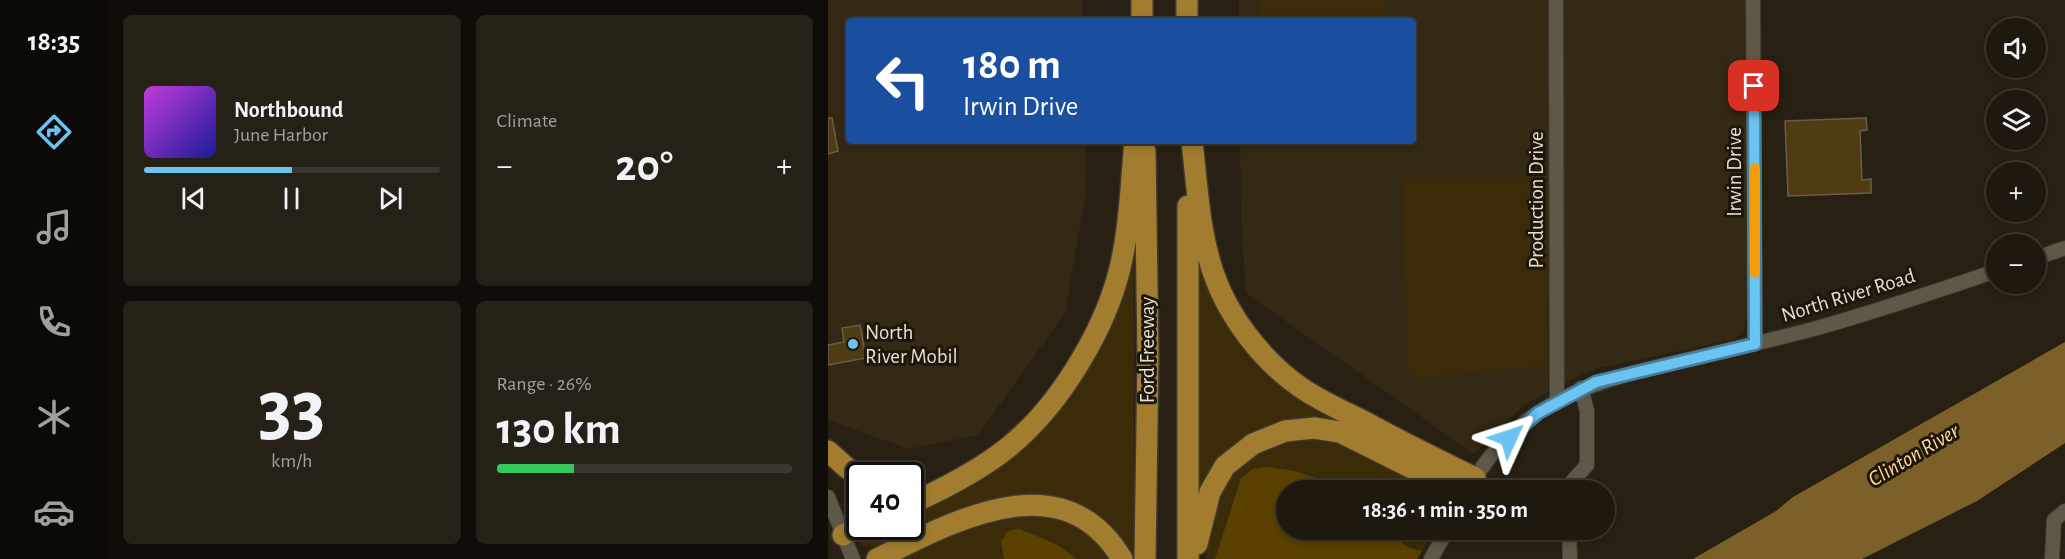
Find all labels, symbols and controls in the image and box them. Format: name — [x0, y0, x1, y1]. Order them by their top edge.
map controls — [1986, 18, 2046, 294]
button: sound — [1986, 18, 2046, 78]
text: 18:35 — [28, 28, 80, 55]
icon: left — [864, 42, 942, 120]
text: 180 m — [963, 44, 1061, 86]
pin — [1728, 60, 1779, 111]
icon: arrive — [1737, 69, 1770, 102]
button: layers — [1986, 90, 2046, 150]
text: Irwin Drive — [963, 93, 1078, 120]
text: Northbound — [234, 99, 343, 121]
icon: directions — [33, 111, 75, 153]
text: Climate — [497, 111, 557, 131]
text: June Harbor — [234, 125, 328, 145]
street label: Irwin Drive — [1724, 127, 1745, 217]
street label: Production Drive — [1526, 131, 1547, 269]
text: 20° — [615, 144, 673, 189]
text: − — [497, 150, 512, 183]
text: + — [776, 150, 792, 183]
button: + — [1986, 162, 2046, 222]
icon: previous — [177, 182, 210, 215]
icon: pause — [275, 182, 308, 215]
icon: next — [374, 182, 407, 215]
icon: music — [33, 206, 75, 248]
button: − — [1986, 234, 2046, 294]
street label: North River Road — [1779, 265, 1918, 326]
street label: Ford Freeway — [1137, 297, 1158, 403]
icon: phone — [33, 301, 75, 343]
place label: North River Mobil — [865, 322, 958, 367]
marker: North River Mobil — [846, 337, 860, 351]
text: 33 — [258, 371, 325, 449]
text: Range · 26% — [497, 374, 592, 394]
icon: climate — [33, 396, 75, 438]
position arrow — [1477, 406, 1541, 470]
text: 130 km — [497, 407, 621, 452]
water label: Clinton River — [1864, 419, 1963, 490]
text: km/h — [271, 451, 312, 471]
speed limit sign: 40 — [846, 462, 924, 540]
icon: car — [33, 491, 75, 533]
text: 18:36 · 1 min · 350 m — [1363, 499, 1528, 521]

